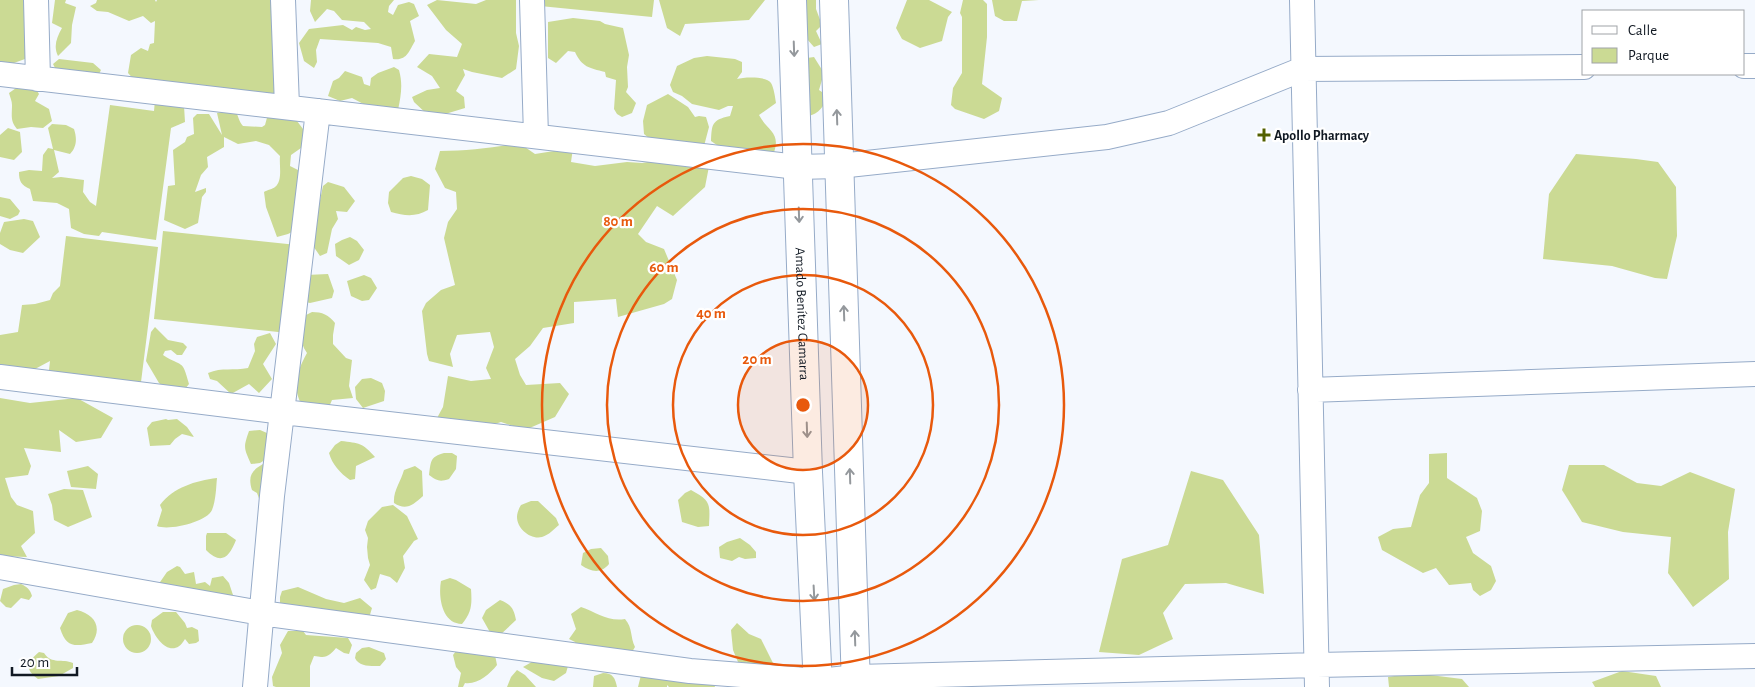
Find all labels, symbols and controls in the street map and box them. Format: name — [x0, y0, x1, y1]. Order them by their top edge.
legend — [1582, 10, 1745, 75]
text: Calle — [1628, 23, 1657, 38]
one-way arrow — [789, 40, 798, 56]
text: Parque — [1628, 48, 1669, 63]
one-way arrow — [833, 109, 842, 125]
marker: Apollo Pharmacy — [1258, 129, 1270, 141]
place label: Apollo Pharmacy — [1274, 129, 1370, 143]
one-way arrow — [794, 207, 803, 223]
text: 80 m — [603, 214, 633, 229]
street label: Amado Benítez Gamarra — [792, 247, 811, 381]
text: 60 m — [649, 260, 679, 275]
text: 40 m — [696, 306, 726, 321]
one-way arrow — [839, 306, 849, 322]
text: 20 m — [742, 352, 772, 367]
centre of rings — [794, 396, 812, 414]
one-way arrow — [802, 422, 811, 438]
one-way arrow — [845, 468, 854, 484]
one-way arrow — [809, 584, 818, 600]
one-way arrow — [851, 631, 860, 647]
scale bar — [12, 644, 78, 676]
text: 20 m — [20, 655, 49, 670]

